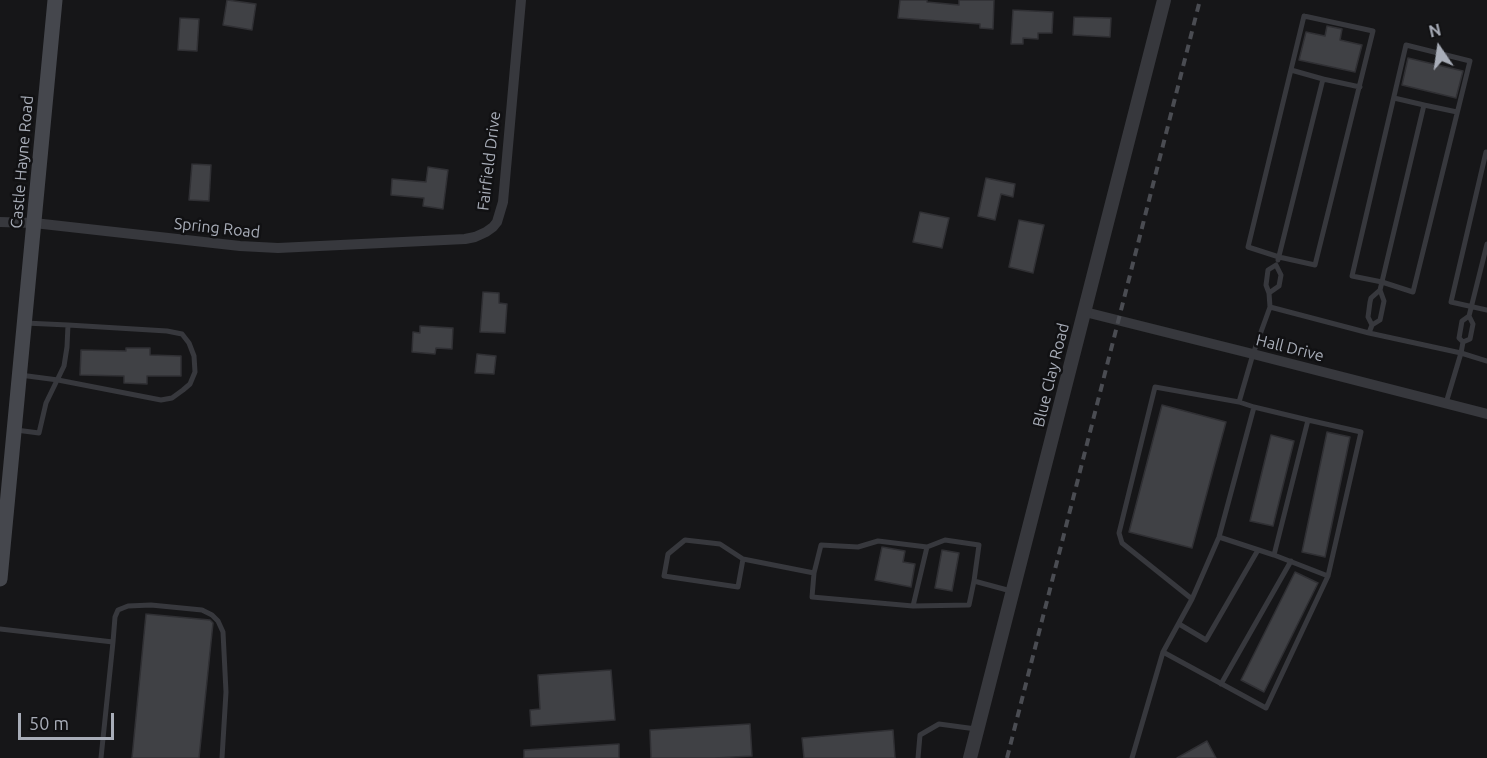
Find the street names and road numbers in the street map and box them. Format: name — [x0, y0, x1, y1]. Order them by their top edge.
street label: Castle Hayne Road — [7, 95, 37, 229]
street label: Fairfield Drive — [473, 110, 505, 212]
street label: Spring Road — [173, 214, 261, 242]
street label: Blue Clay Road — [1029, 321, 1073, 429]
street label: Hall Drive — [1254, 330, 1326, 366]

